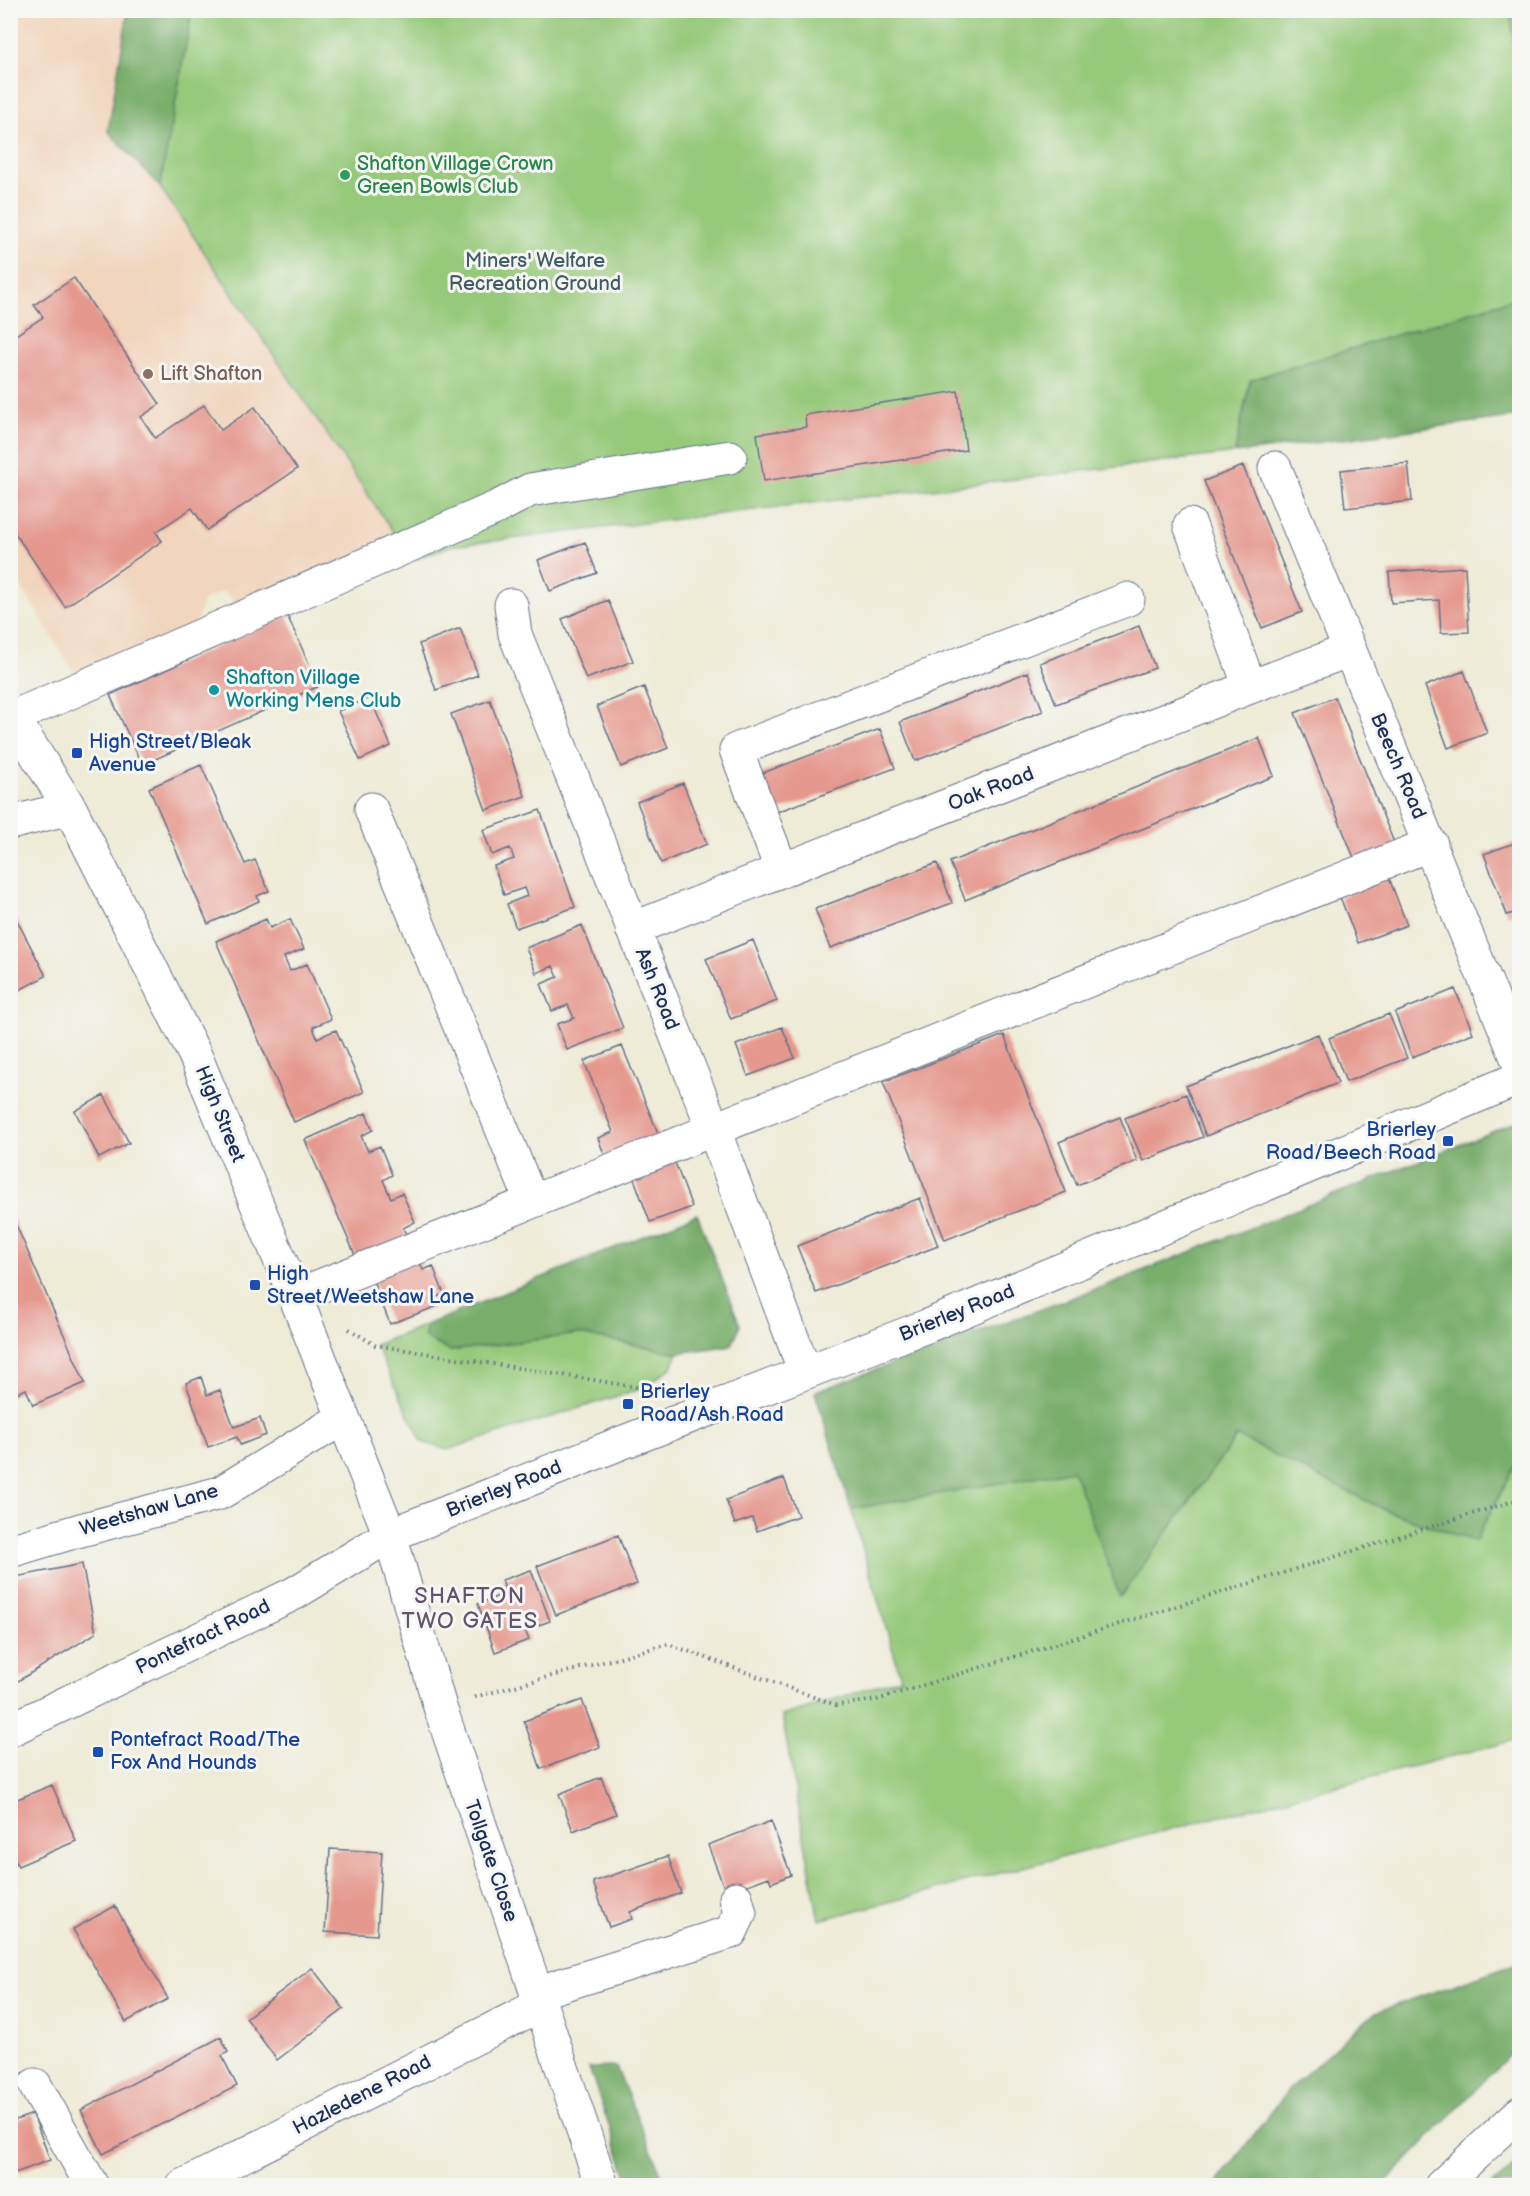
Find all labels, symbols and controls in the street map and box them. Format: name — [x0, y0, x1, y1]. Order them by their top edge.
place label: Shafton Village Crown Green Bowls Club — [357, 152, 554, 199]
marker: Shafton Village Crown Green Bowls Club — [338, 168, 352, 182]
park label: Miners' Welfare Recreation Ground — [449, 249, 621, 296]
place label: Lift Shafton — [160, 362, 262, 386]
marker: Lift Shafton — [141, 367, 155, 381]
place label: Shafton Village Working Mens Club — [226, 666, 401, 713]
marker: Shafton Village Working Mens Club — [207, 683, 221, 697]
street label: Beech Road — [1365, 709, 1431, 823]
place label: High Street/Bleak Avenue — [89, 730, 251, 777]
marker: High Street/Bleak Avenue — [70, 746, 84, 760]
street label: Oak Road — [945, 762, 1037, 816]
street label: Ash Road — [630, 945, 684, 1033]
street label: High Street — [190, 1062, 250, 1166]
place label: Brierley Road/Beech Road — [1266, 1118, 1436, 1165]
marker: Brierley Road/Beech Road — [1441, 1134, 1455, 1148]
place label: High Street/Weetshaw Lane — [267, 1262, 474, 1309]
marker: High Street/Weetshaw Lane — [248, 1278, 262, 1292]
street label: Brierley Road — [896, 1279, 1018, 1347]
place label: Brierley Road/Ash Road — [640, 1380, 784, 1427]
marker: Brierley Road/Ash Road — [621, 1397, 635, 1411]
street label: Brierley Road — [443, 1455, 565, 1523]
street label: Weetshaw Lane — [77, 1479, 221, 1541]
district label: SHAFTON TWO GATES — [402, 1583, 538, 1635]
street label: Pontefract Road — [132, 1594, 274, 1680]
place label: Pontefract Road/The Fox And Hounds — [110, 1728, 300, 1775]
marker: Pontefract Road/The Fox And Hounds — [91, 1745, 105, 1759]
street label: Tollgate Close — [459, 1797, 523, 1925]
street label: Hazledene Road — [289, 2050, 435, 2140]

